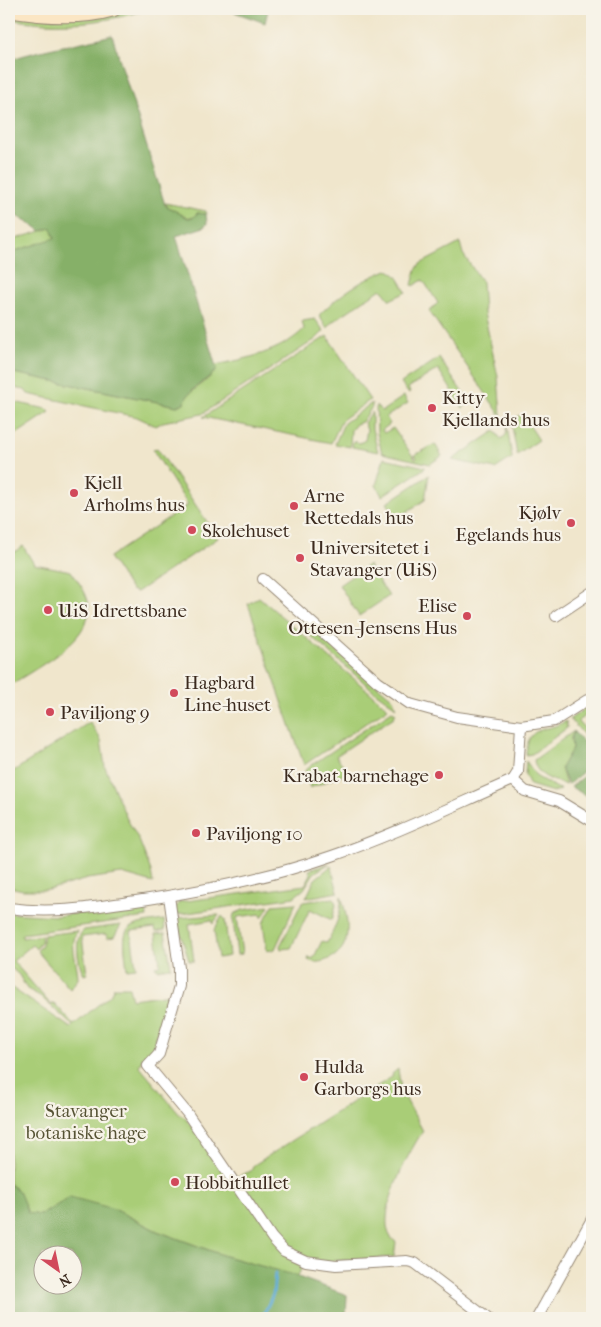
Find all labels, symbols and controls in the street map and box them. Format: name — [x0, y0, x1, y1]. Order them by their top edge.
place label: Kitty Kjellands hus — [442, 387, 550, 431]
marker: Kitty Kjellands hus — [426, 402, 438, 414]
place label: Kjell Arholms hus — [83, 472, 185, 516]
place label: Arne Rettedals hus — [303, 485, 414, 529]
marker: Kjell Arholms hus — [68, 487, 80, 499]
marker: Arne Rettedals hus — [288, 500, 300, 512]
place label: Kjølv Egelands hus — [455, 502, 561, 546]
marker: Kjølv Egelands hus — [565, 517, 577, 529]
place label: Skolehuset — [202, 520, 290, 542]
marker: Skolehuset — [186, 524, 198, 536]
place label: Universitetet i Stavanger (UiS) — [310, 537, 437, 581]
marker: Universitetet i Stavanger (UiS) — [294, 552, 306, 564]
place label: Elise Ottesen-Jensens Hus — [288, 595, 457, 639]
place label: UiS Idrettsbane — [58, 600, 187, 622]
marker: UiS Idrettsbane — [42, 604, 54, 616]
marker: Elise Ottesen-Jensens Hus — [461, 610, 473, 622]
place label: Hagbard Line-huset — [184, 672, 271, 716]
marker: Hagbard Line-huset — [168, 687, 180, 699]
place label: Paviljong 9 — [60, 702, 150, 724]
marker: Paviljong 9 — [44, 706, 56, 718]
place label: Krabat barnehage — [283, 765, 429, 787]
marker: Krabat barnehage — [433, 769, 445, 781]
place label: Paviljong 10 — [206, 823, 303, 845]
marker: Paviljong 10 — [190, 827, 202, 839]
place label: Hulda Garborgs hus — [314, 1056, 421, 1100]
marker: Hulda Garborgs hus — [298, 1071, 310, 1083]
park label: Stavanger botaniske hage — [25, 1100, 146, 1144]
place label: Hobbithullet — [185, 1172, 289, 1194]
marker: Hobbithullet — [169, 1176, 181, 1188]
north arrow — [32, 1244, 82, 1294]
text: N — [55, 1270, 74, 1291]

